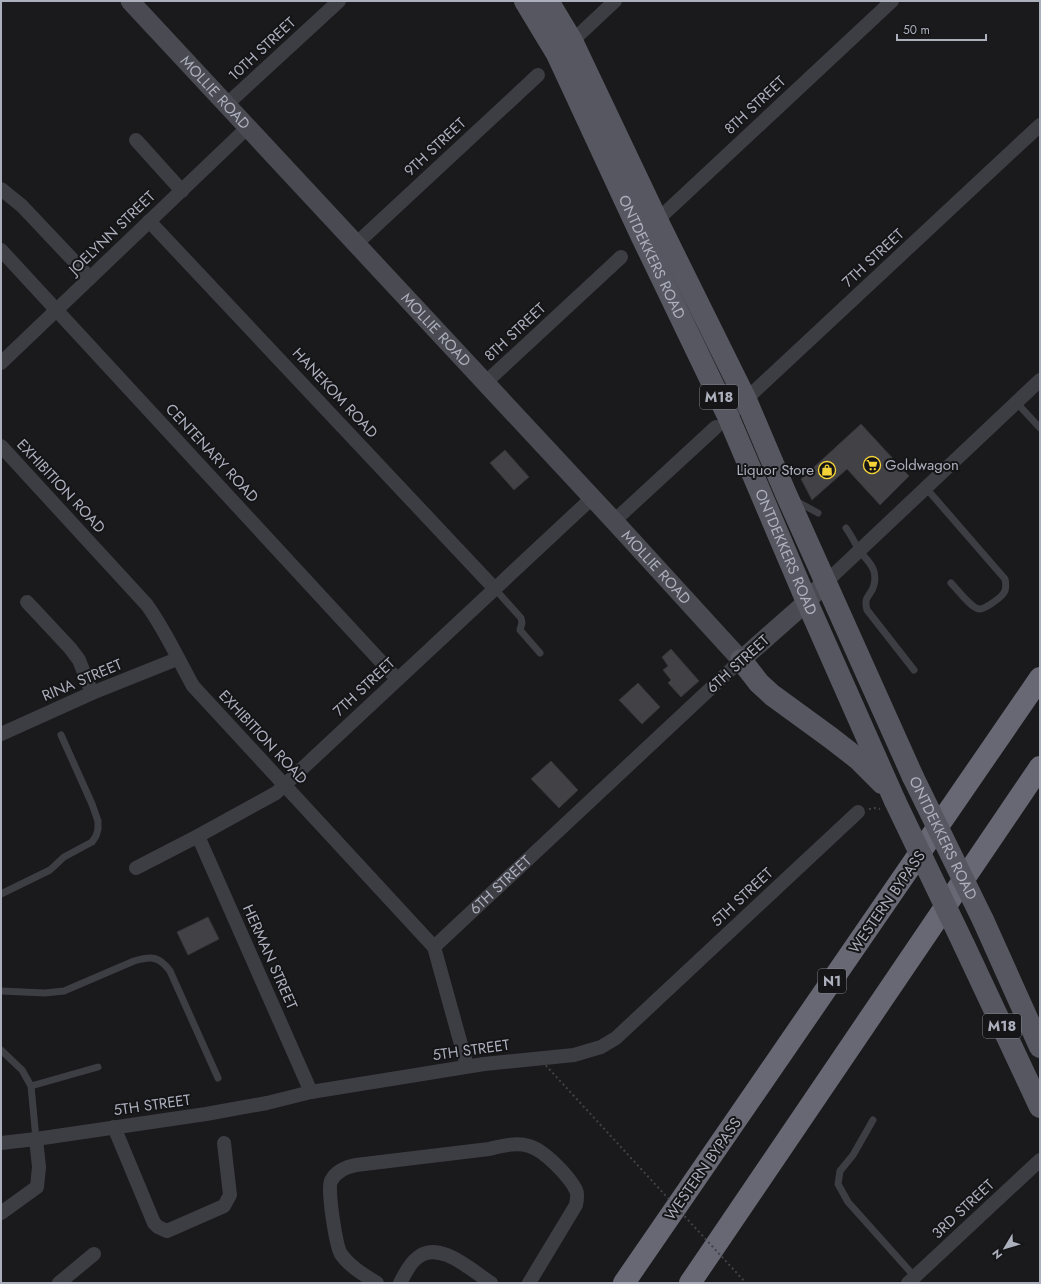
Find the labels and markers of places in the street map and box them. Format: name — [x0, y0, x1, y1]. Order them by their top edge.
place label: Goldwagon — [885, 454, 959, 476]
supermarket icon: Goldwagon — [862, 455, 882, 475]
place label: Liquor Store — [736, 459, 814, 481]
shop icon: Liquor Store — [817, 460, 837, 480]

